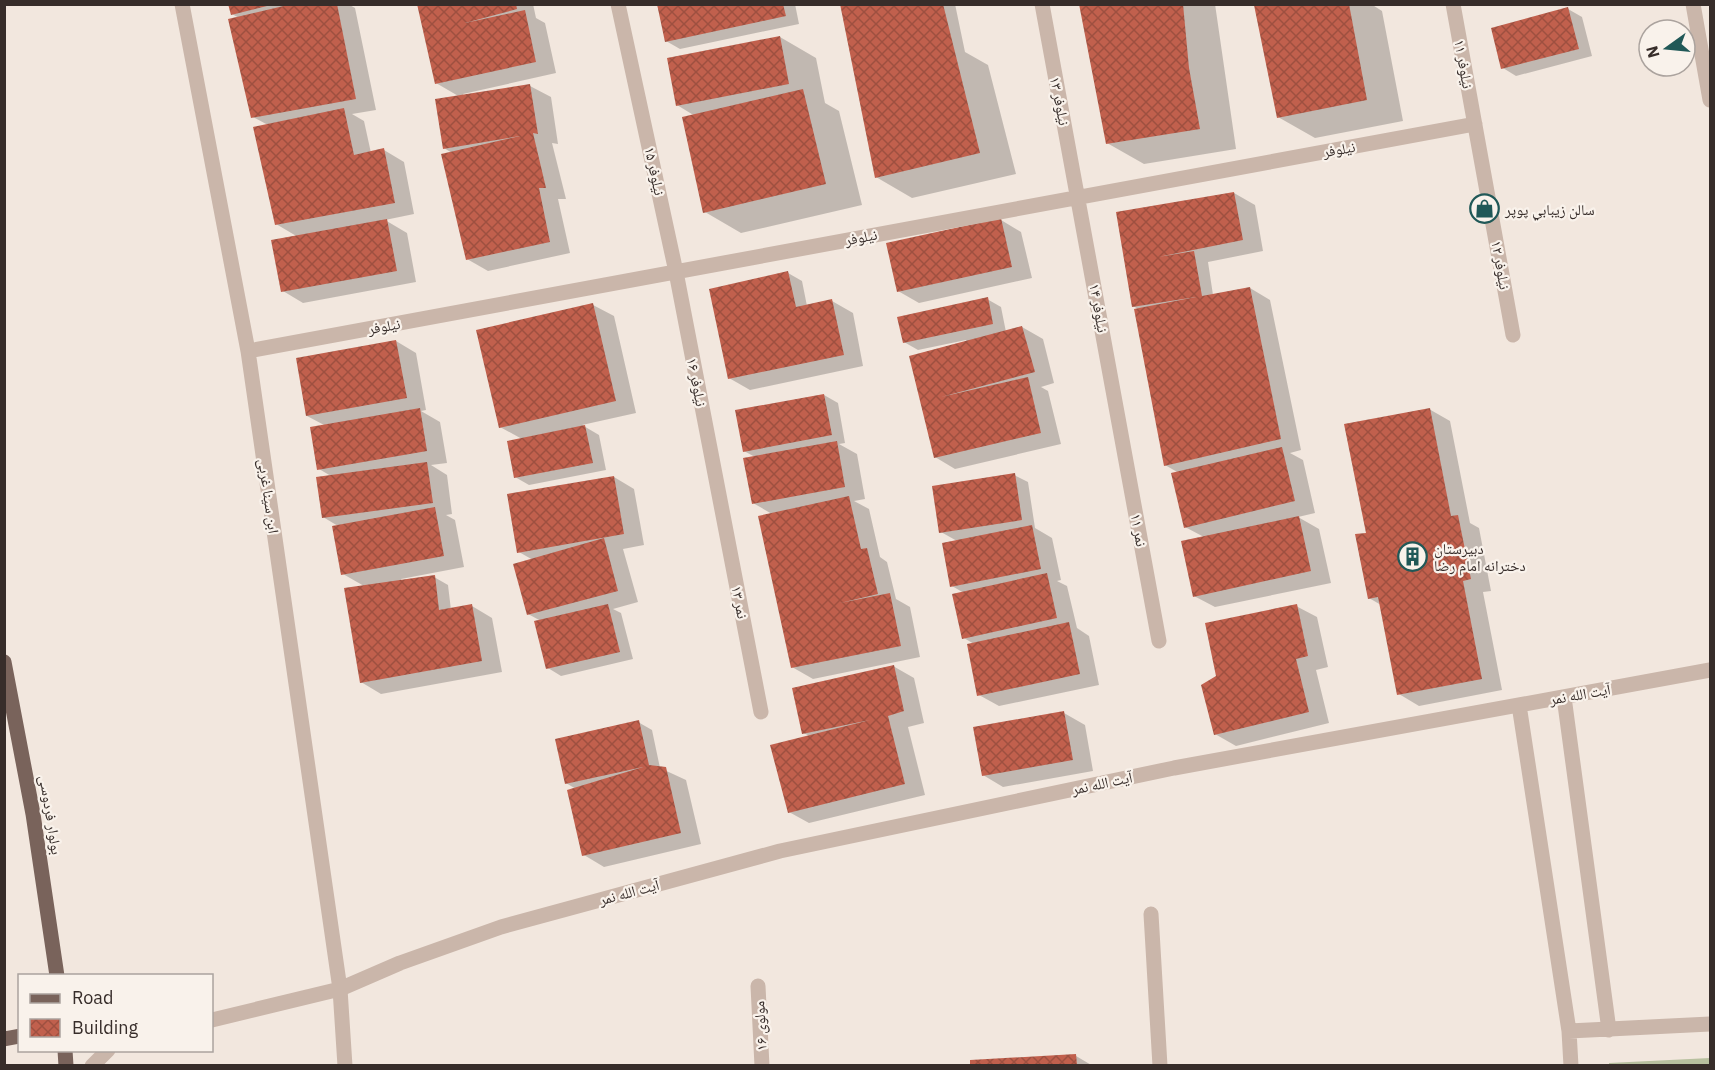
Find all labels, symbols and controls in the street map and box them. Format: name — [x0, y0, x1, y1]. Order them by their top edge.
north arrow — [1637, 18, 1697, 78]
street label: نیلوفر ۱۱ — [1450, 38, 1478, 90]
text: N — [1641, 44, 1664, 60]
street label: نیلوفر ۱۳ — [1046, 75, 1074, 127]
street label: نیلوفر — [1320, 137, 1357, 161]
street label: نیلوفر ۱۵ — [641, 145, 669, 197]
shop icon: سالن زيبابي پوپر — [1468, 193, 1500, 225]
place label: سالن زيبابي پوپر — [1504, 200, 1595, 221]
street label: نیلوفر — [842, 225, 879, 250]
street label: نیلوفر ۱۲ — [1487, 239, 1515, 291]
street label: نیلوفر ۱۴ — [1085, 282, 1113, 334]
street label: نیلوفر — [365, 314, 402, 338]
street label: نیلوفر ۱۶ — [683, 356, 711, 408]
street label: ابن سینا غربی — [253, 458, 284, 535]
street label: نمر ۱۱ — [1127, 512, 1151, 548]
place label: دبیرستان دخترانه امام رضا — [1434, 539, 1526, 576]
building icon: دبیرستان دخترانه امام رضا — [1397, 541, 1429, 573]
street label: نمر ۱۳ — [727, 584, 753, 620]
street label: آیت الله نمر — [1547, 679, 1613, 709]
street label: آیت الله نمر — [1069, 767, 1135, 799]
street label: بولوار فردوسی — [34, 774, 67, 856]
street label: آیت الله نمر — [596, 875, 662, 909]
legend — [18, 974, 213, 1052]
text: Road — [72, 986, 113, 1009]
street label: مولوی ۱۶ — [749, 1000, 772, 1052]
text: Building — [72, 1016, 139, 1039]

